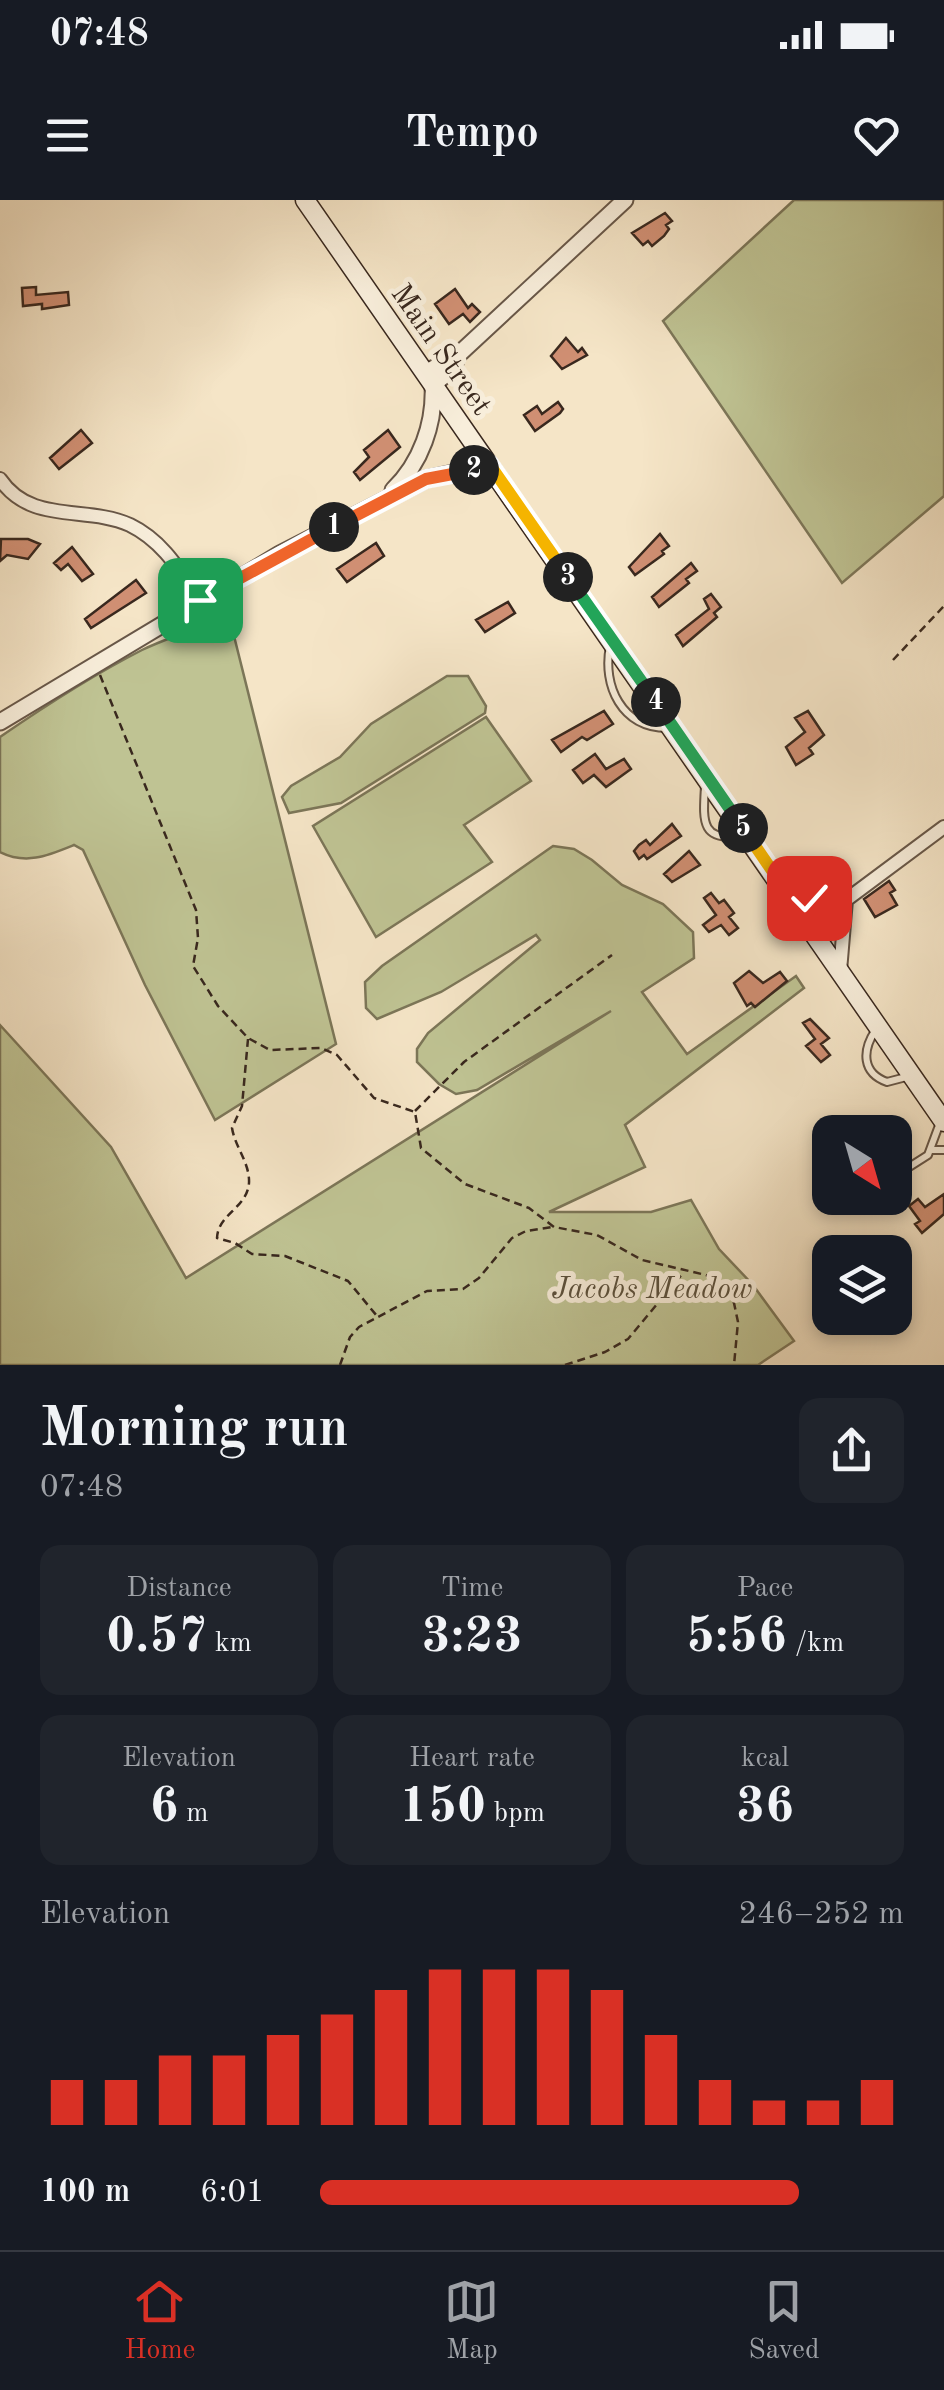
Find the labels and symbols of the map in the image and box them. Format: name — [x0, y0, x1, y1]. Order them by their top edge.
street label: Main Street — [384, 279, 496, 421]
pin: 2 — [449, 445, 499, 495]
pin: 1 — [309, 502, 359, 552]
pin: 3 — [543, 552, 593, 602]
pin — [158, 558, 243, 643]
pin: 4 — [631, 677, 681, 727]
pin: 5 — [718, 803, 768, 853]
pin — [767, 856, 852, 941]
north arrow — [812, 1115, 912, 1215]
park label: Jacobs Meadow — [552, 1275, 752, 1305]

